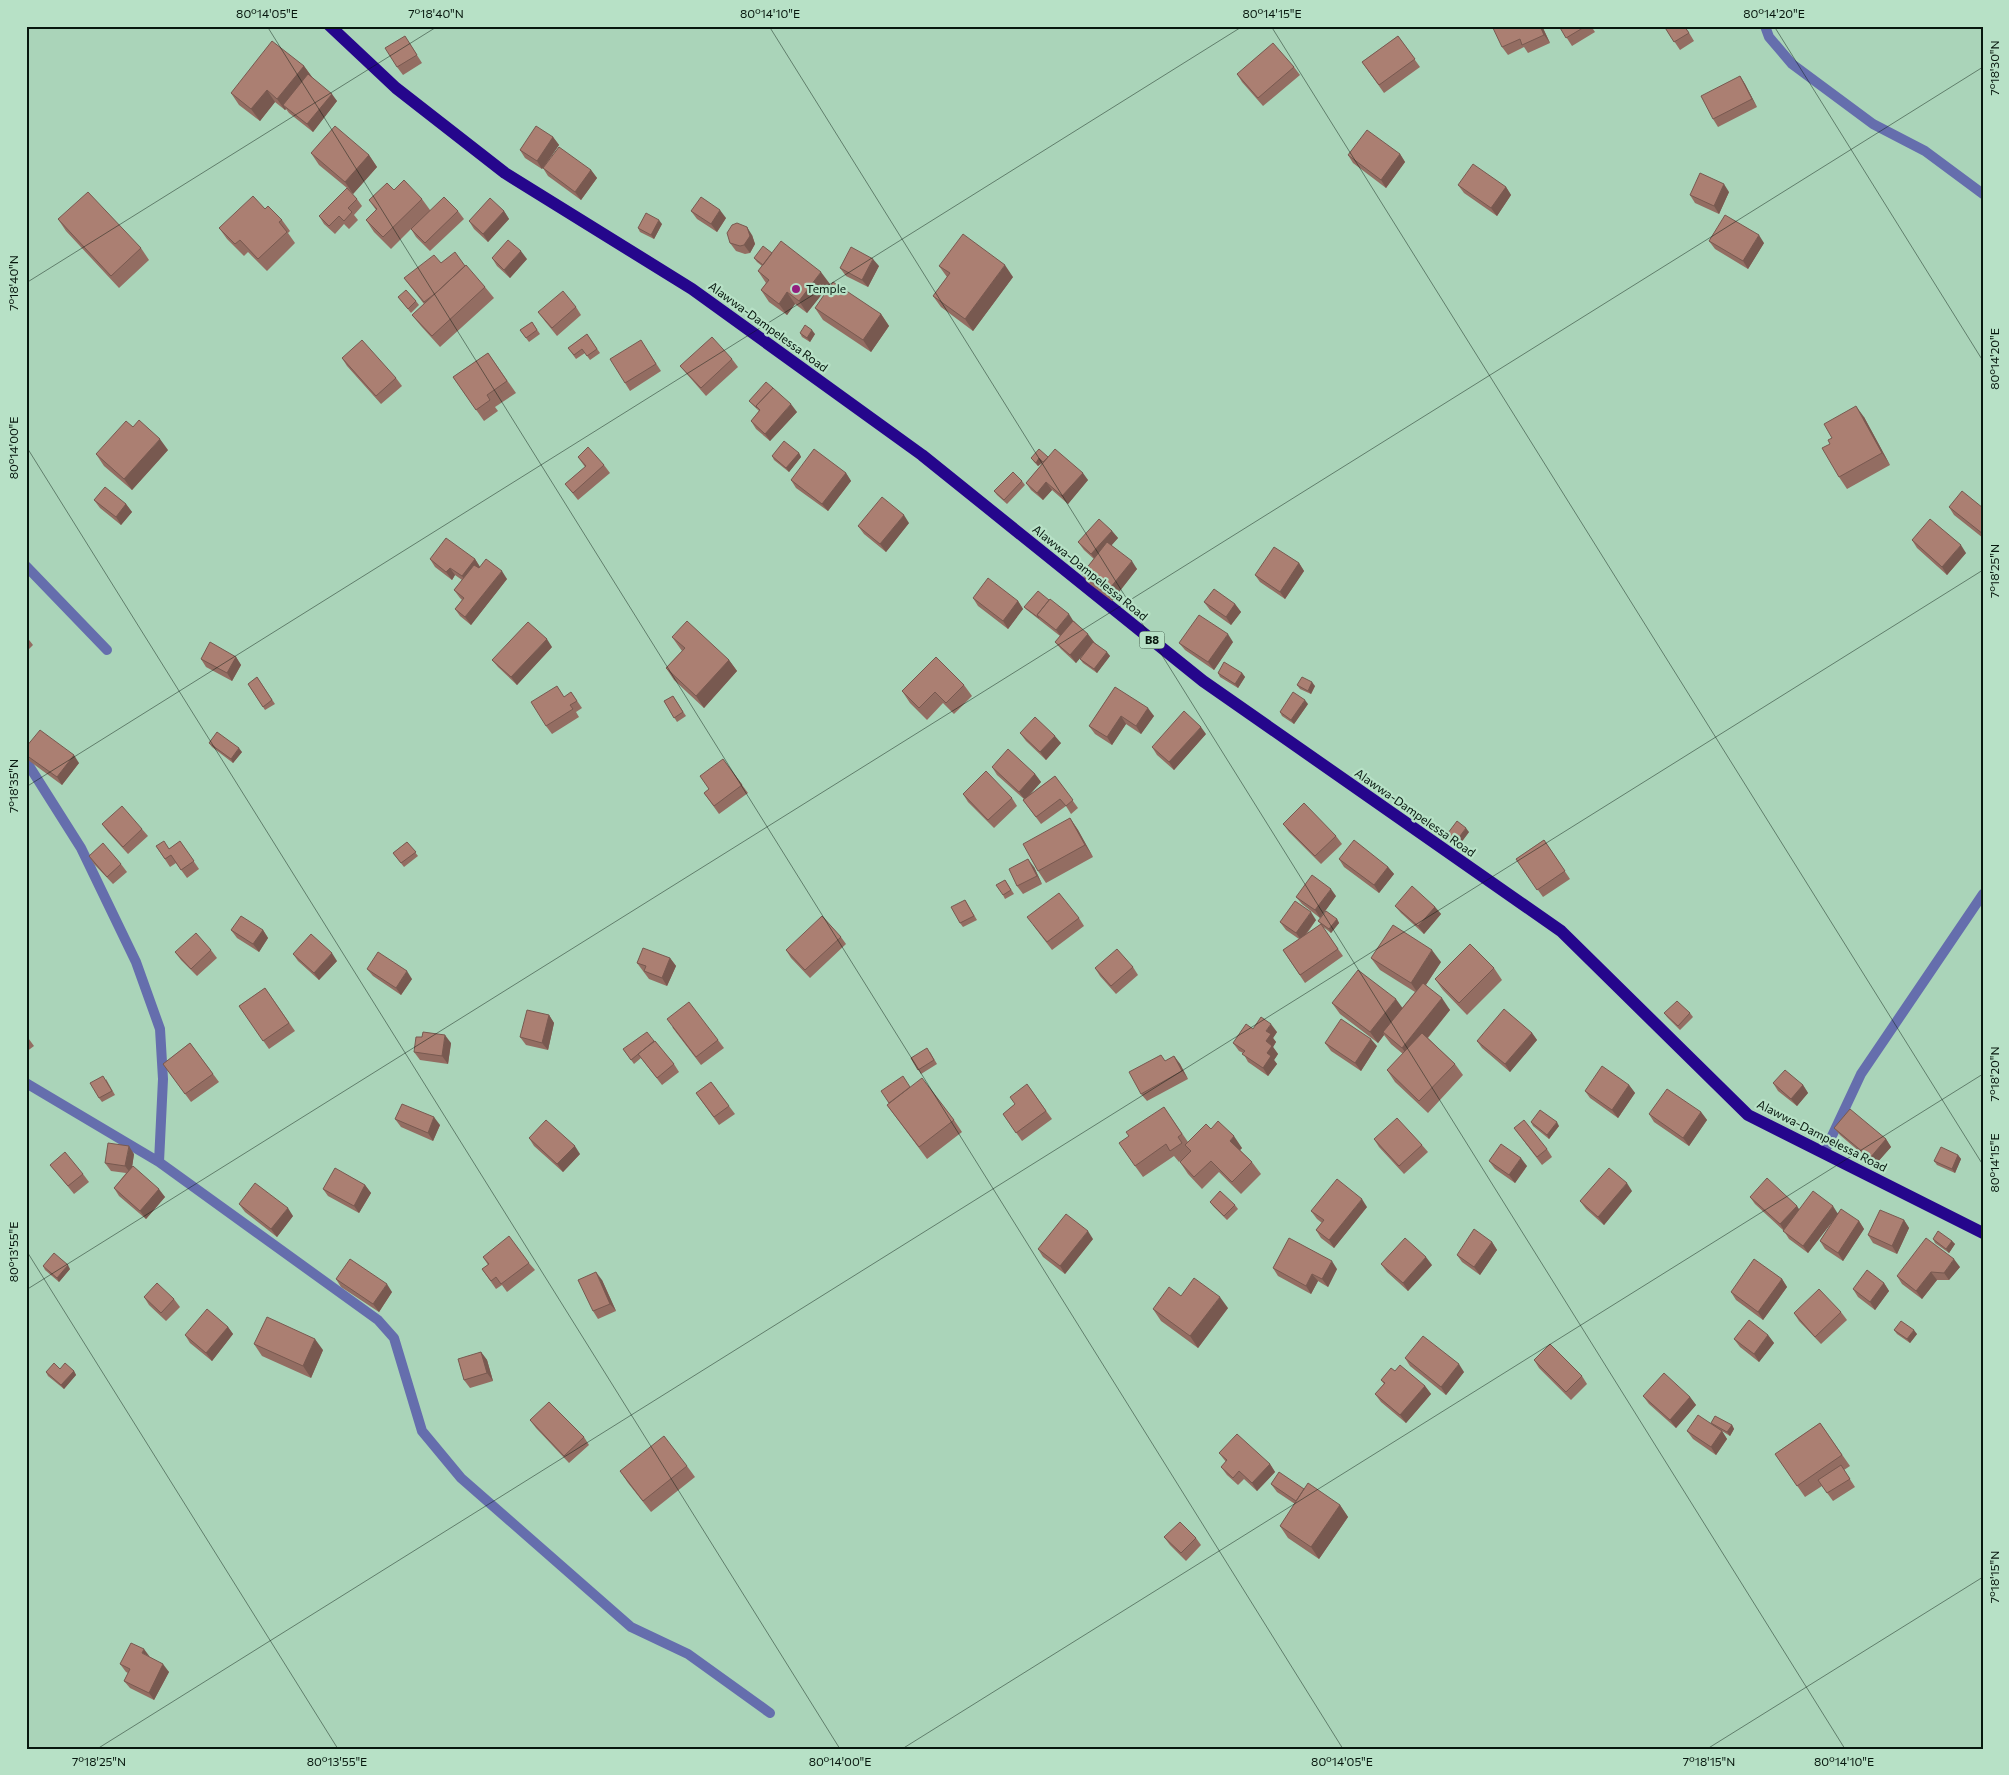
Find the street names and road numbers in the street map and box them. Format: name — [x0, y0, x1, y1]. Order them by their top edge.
street label: Alawwa-Dampelessa Road — [706, 278, 831, 374]
street label: Alawwa-Dampelessa Road — [1030, 522, 1151, 623]
road number: B8 — [1140, 632, 1164, 648]
street label: Alawwa-Dampelessa Road — [1353, 765, 1479, 859]
street label: Alawwa-Dampelessa Road — [1755, 1096, 1890, 1174]

